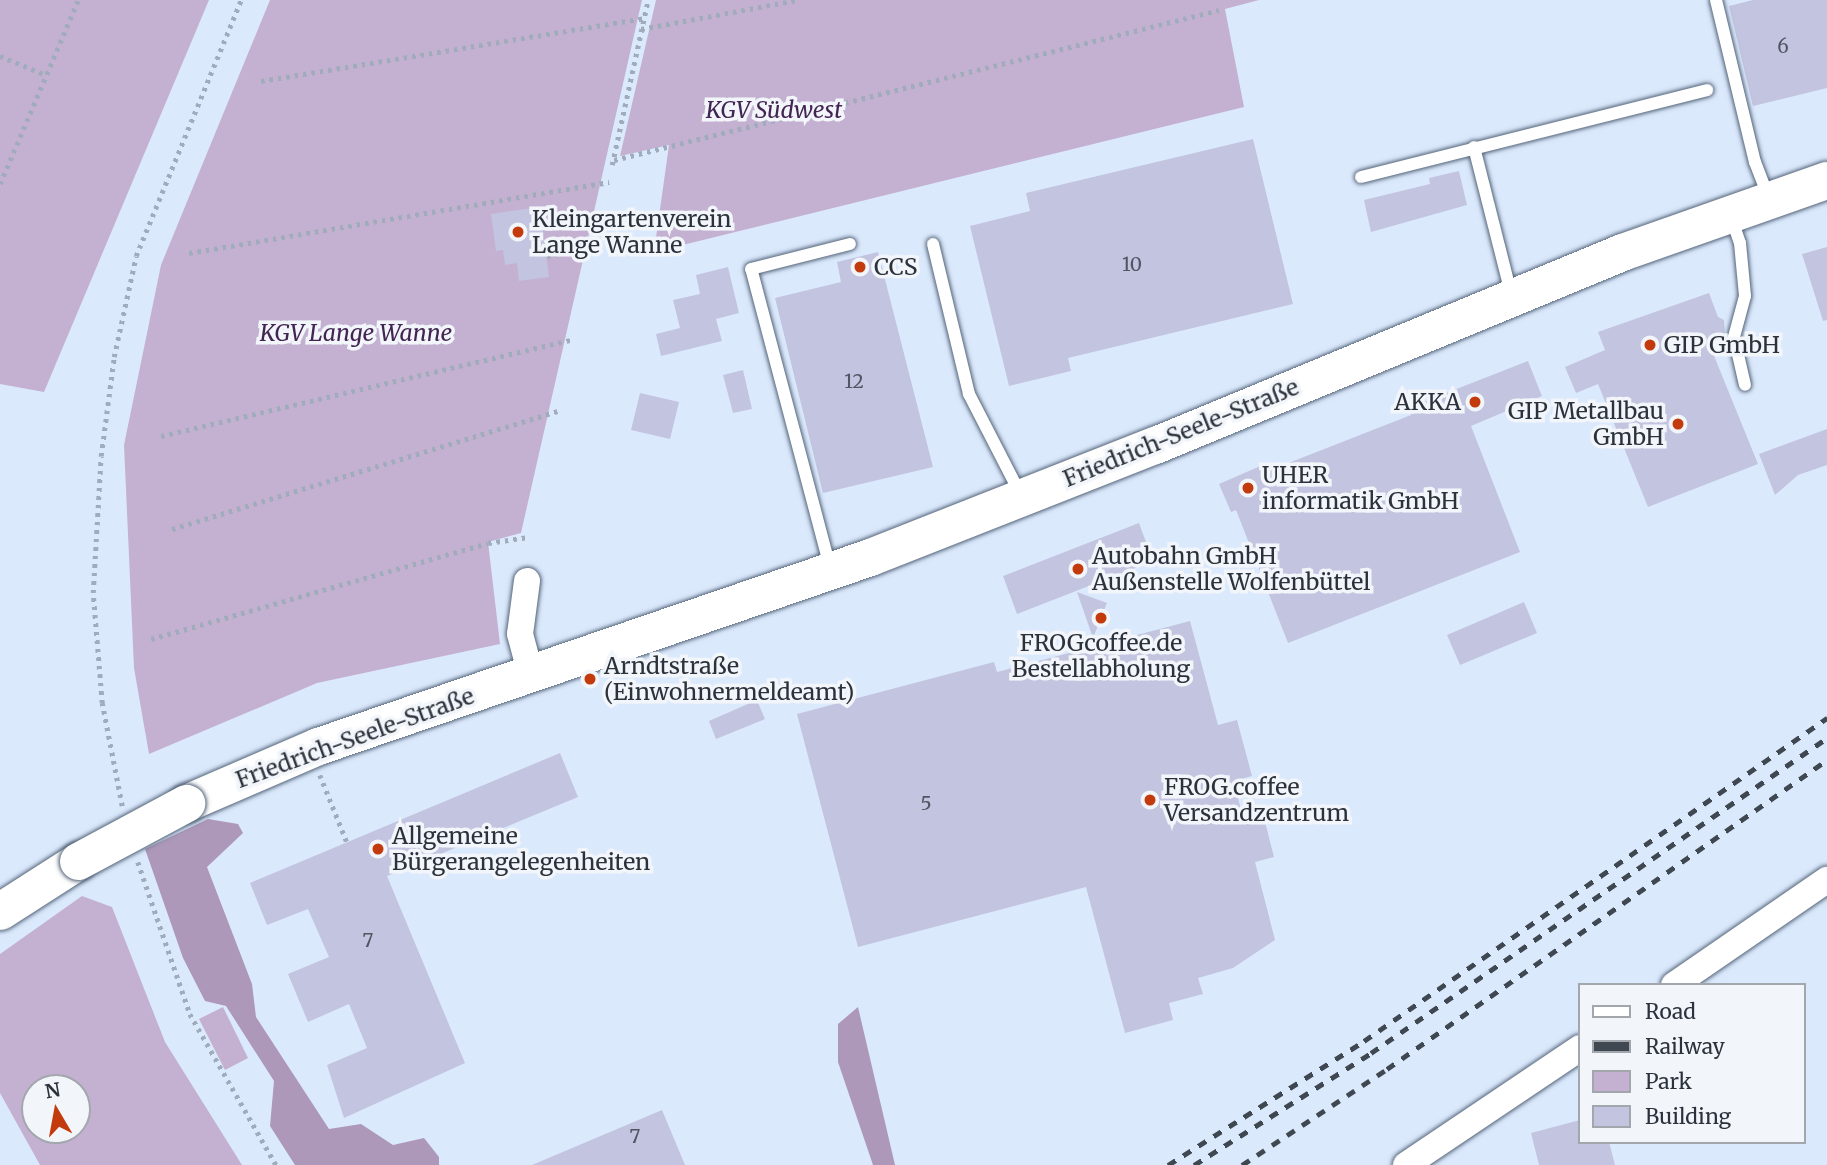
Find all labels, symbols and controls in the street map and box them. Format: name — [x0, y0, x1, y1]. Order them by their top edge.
house number: 6 — [1777, 36, 1789, 58]
park label: KGV Südwest — [706, 96, 842, 124]
place label: Kleingartenverein Lange Wanne — [532, 205, 732, 259]
marker: Kleingartenverein Lange Wanne — [510, 224, 526, 240]
place label: CCS — [874, 253, 917, 281]
house number: 10 — [1122, 254, 1142, 276]
marker: CCS — [852, 259, 868, 275]
park label: KGV Lange Wanne — [260, 319, 452, 347]
place label: GIP GmbH — [1664, 331, 1780, 359]
marker: GIP GmbH — [1642, 337, 1658, 353]
house number: 12 — [844, 371, 864, 393]
street label: Friedrich-Seele-Straße — [1059, 373, 1303, 493]
place label: AKKA — [1394, 388, 1461, 416]
marker: AKKA — [1467, 394, 1483, 410]
place label: GIP Metallbau GmbH — [1508, 397, 1664, 451]
marker: GIP Metallbau GmbH — [1670, 416, 1686, 432]
place label: UHER informatik GmbH — [1262, 461, 1459, 515]
marker: UHER informatik GmbH — [1240, 480, 1256, 496]
place label: Autobahn GmbH Außenstelle Wolfenbüttel — [1092, 542, 1370, 596]
marker: Autobahn GmbH Außenstelle Wolfenbüttel — [1070, 561, 1086, 577]
marker: FROGcoffee.de Bestellabholung — [1093, 610, 1109, 626]
place label: FROGcoffee.de Bestellabholung — [1012, 629, 1190, 683]
place label: Arndtstraße (Einwohnermeldeamt) — [604, 652, 854, 706]
marker: Arndtstraße (Einwohnermeldeamt) — [582, 671, 598, 687]
street label: Friedrich-Seele-Straße — [232, 682, 478, 794]
place label: FROG.coffee Versandzentrum — [1164, 773, 1349, 827]
marker: FROG.coffee Versandzentrum — [1142, 792, 1158, 808]
house number: 5 — [920, 793, 932, 815]
place label: Allgemeine Bürgerangelegenheiten — [392, 822, 650, 876]
marker: Allgemeine Bürgerangelegenheiten — [370, 841, 386, 857]
house number: 7 — [363, 930, 373, 952]
legend — [1578, 983, 1806, 1144]
text: Road — [1645, 998, 1696, 1025]
text: Railway — [1645, 1033, 1725, 1060]
text: Park — [1645, 1068, 1692, 1095]
north arrow — [21, 1074, 91, 1144]
text: N — [43, 1077, 62, 1103]
text: Building — [1645, 1103, 1731, 1130]
house number: 7 — [630, 1126, 640, 1148]

